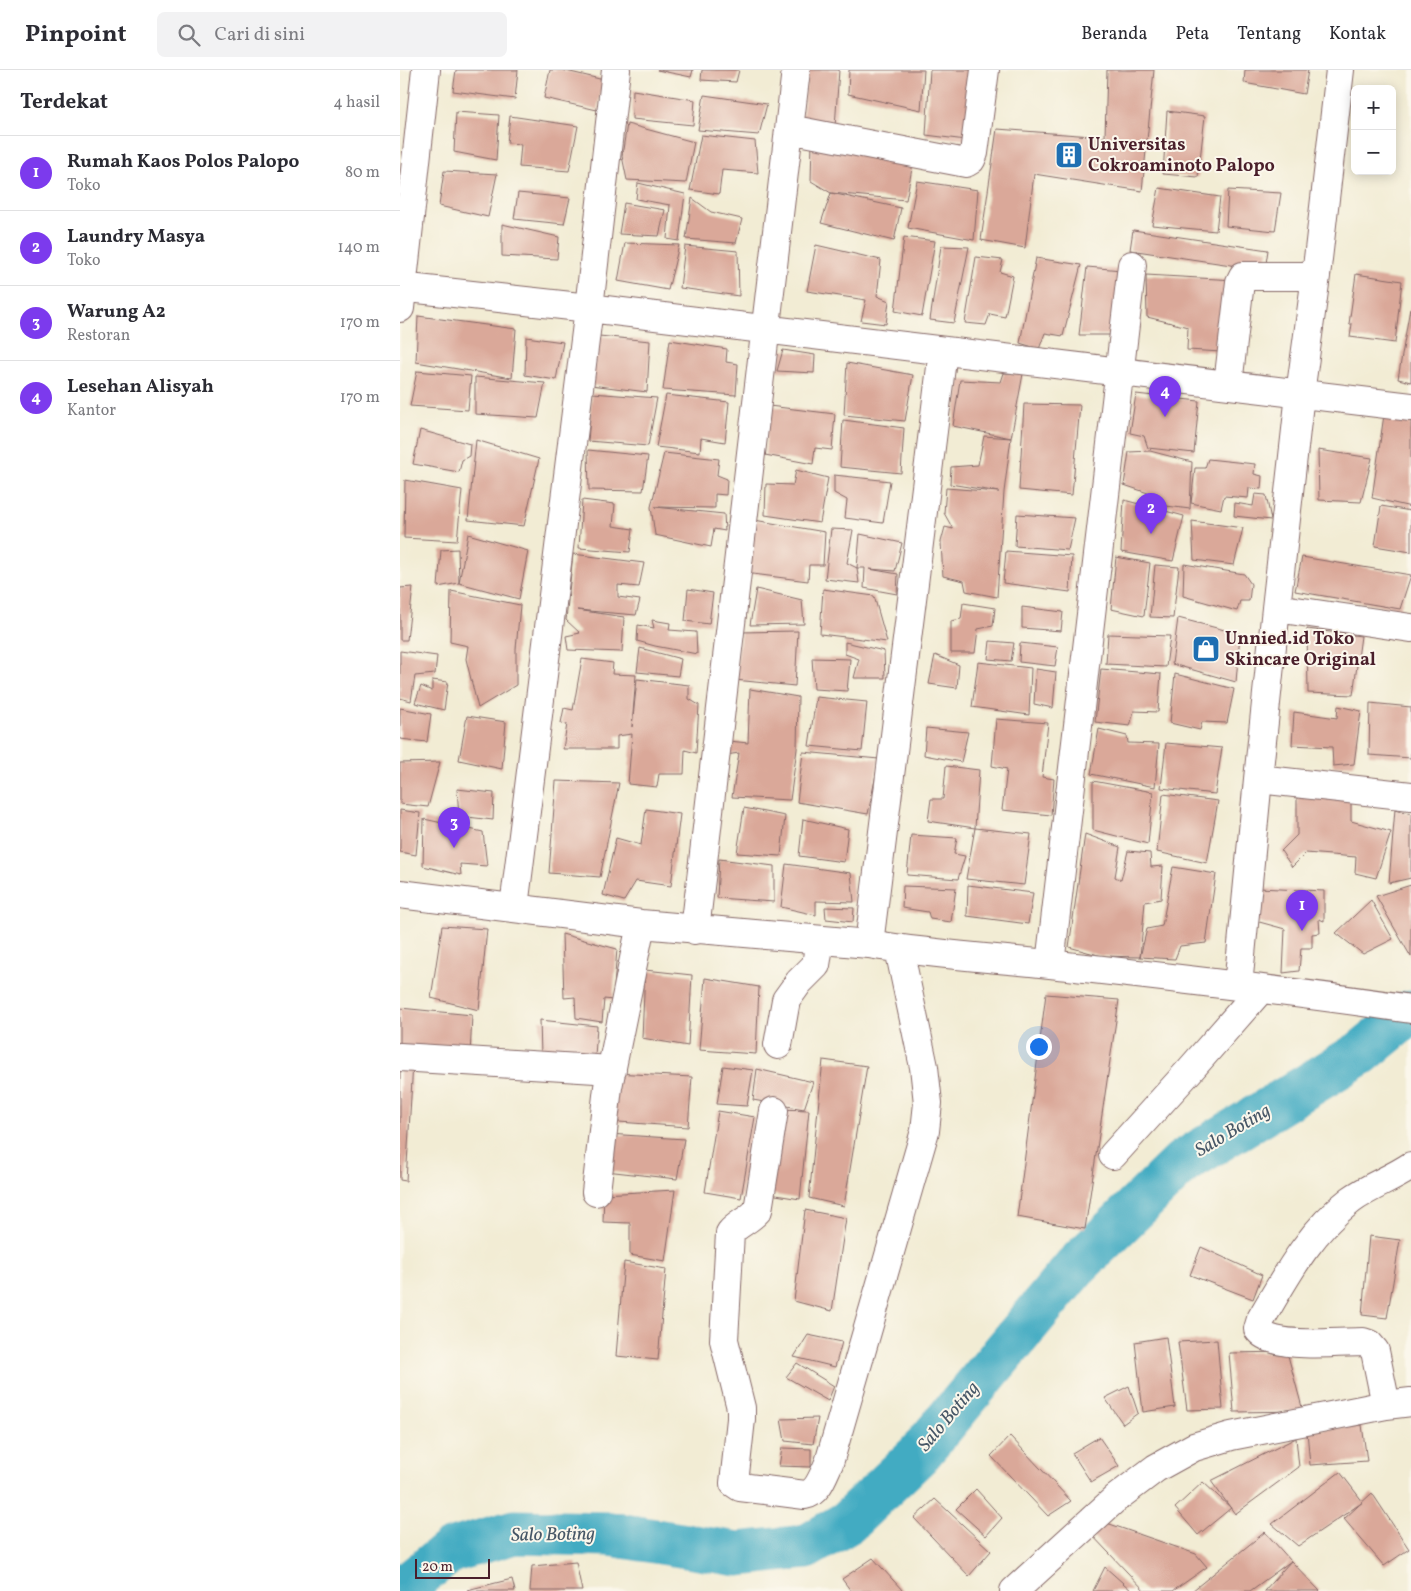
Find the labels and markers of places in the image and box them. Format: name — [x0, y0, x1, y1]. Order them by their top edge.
place label: Universitas Cokroaminoto Palopo — [1088, 133, 1275, 179]
building icon: Universitas Cokroaminoto Palopo — [1054, 140, 1084, 170]
pin: 4 — [1149, 376, 1181, 417]
pin: 2 — [1135, 493, 1167, 534]
place label: Unnied.id Toko Skincare Original — [1225, 627, 1376, 673]
shop icon: Unnied.id Toko Skincare Original — [1191, 634, 1221, 664]
pin: 3 — [438, 807, 470, 848]
pin: 1 — [1286, 890, 1318, 931]

